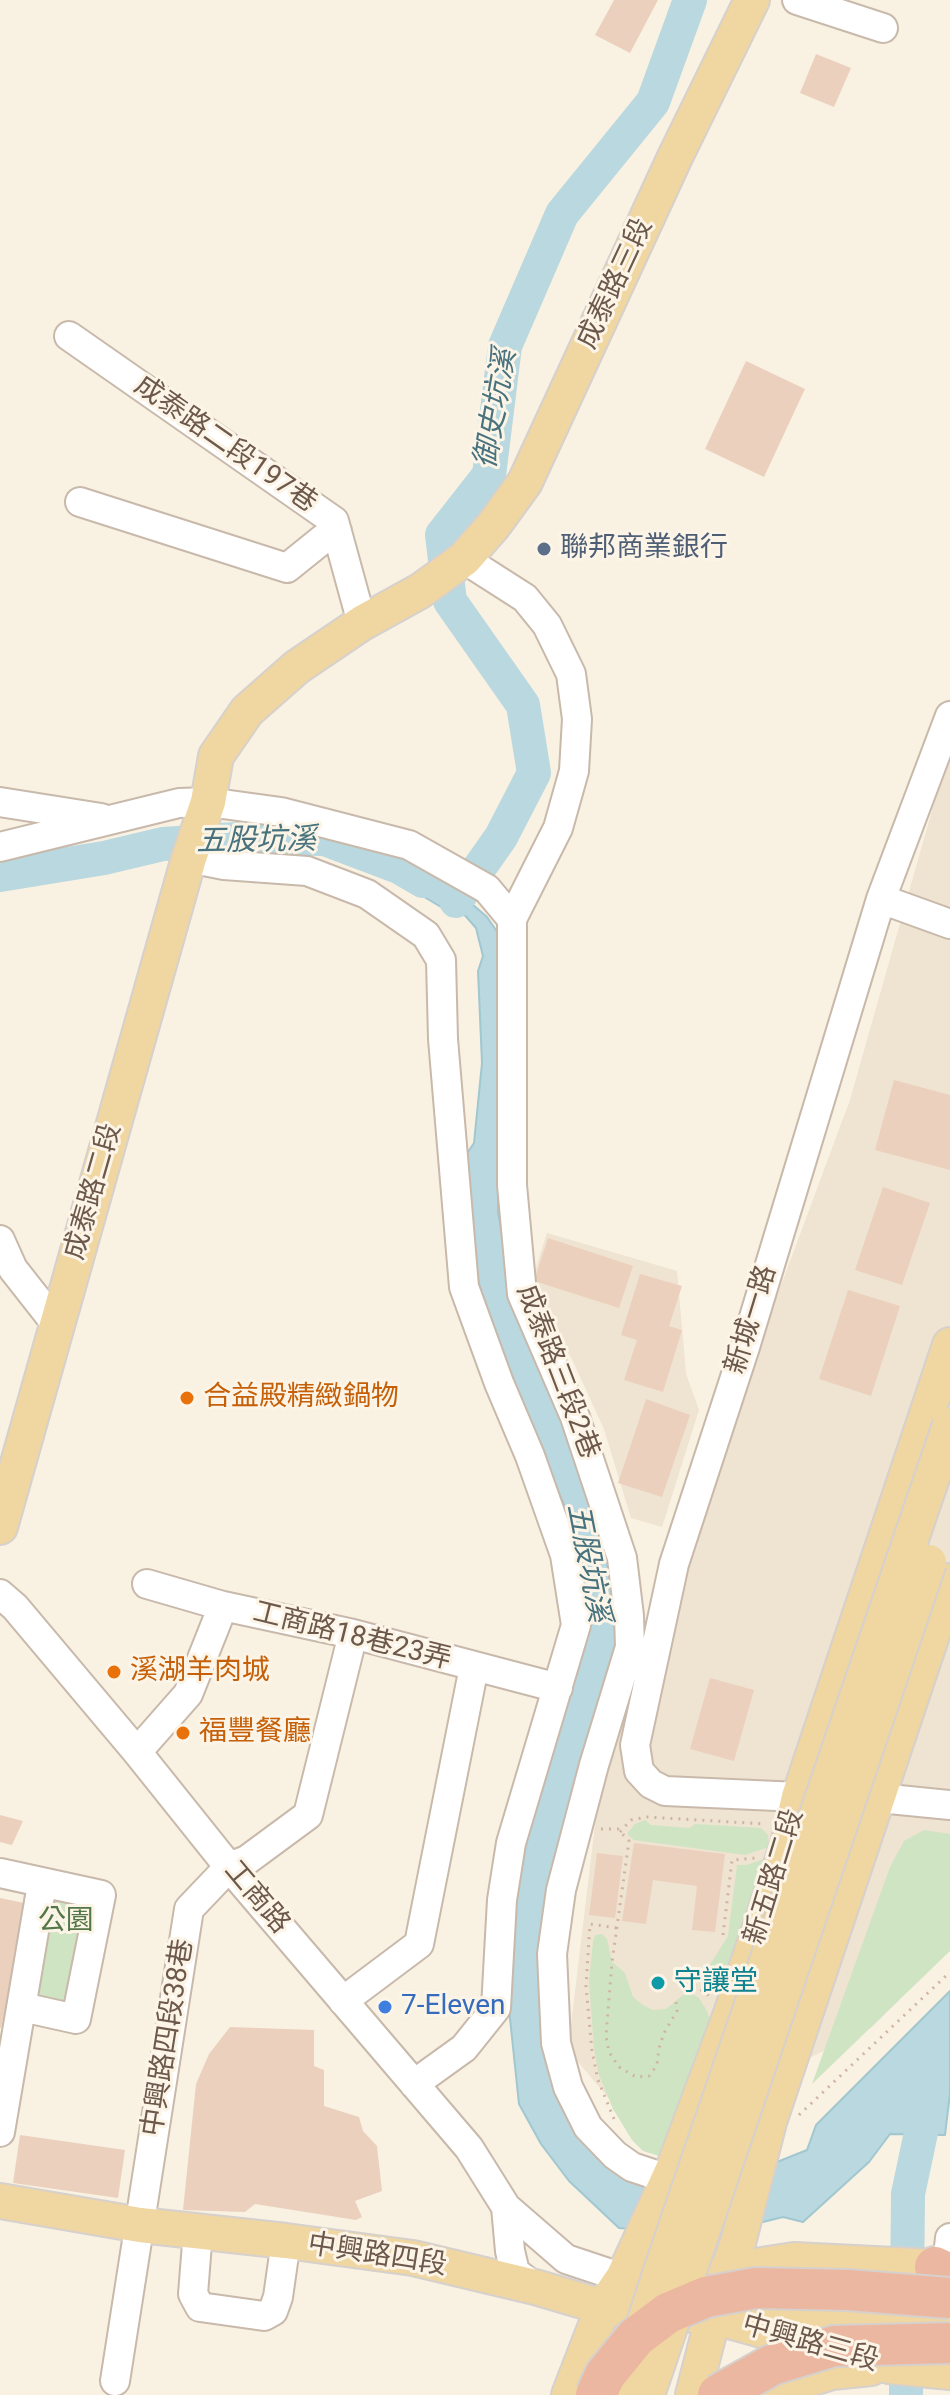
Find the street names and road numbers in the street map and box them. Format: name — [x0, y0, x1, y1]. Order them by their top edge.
street label: 成泰路三段 — [571, 213, 661, 355]
street label: 成泰路二段197巷 — [127, 370, 323, 520]
street label: 成泰路二段 — [59, 1120, 129, 1264]
street label: 新城一路 — [720, 1262, 784, 1378]
street label: 成泰路三段2巷 — [508, 1280, 606, 1464]
street label: 工商路18巷23弄 — [249, 1596, 455, 1678]
street label: 新五路二段 — [738, 1805, 812, 1949]
street label: 工商路 — [216, 1855, 296, 1941]
street label: 中興路四段38巷 — [137, 1937, 201, 2139]
street label: 中興路四段 — [305, 2228, 449, 2284]
street label: 中興路三段 — [738, 2309, 882, 2379]

